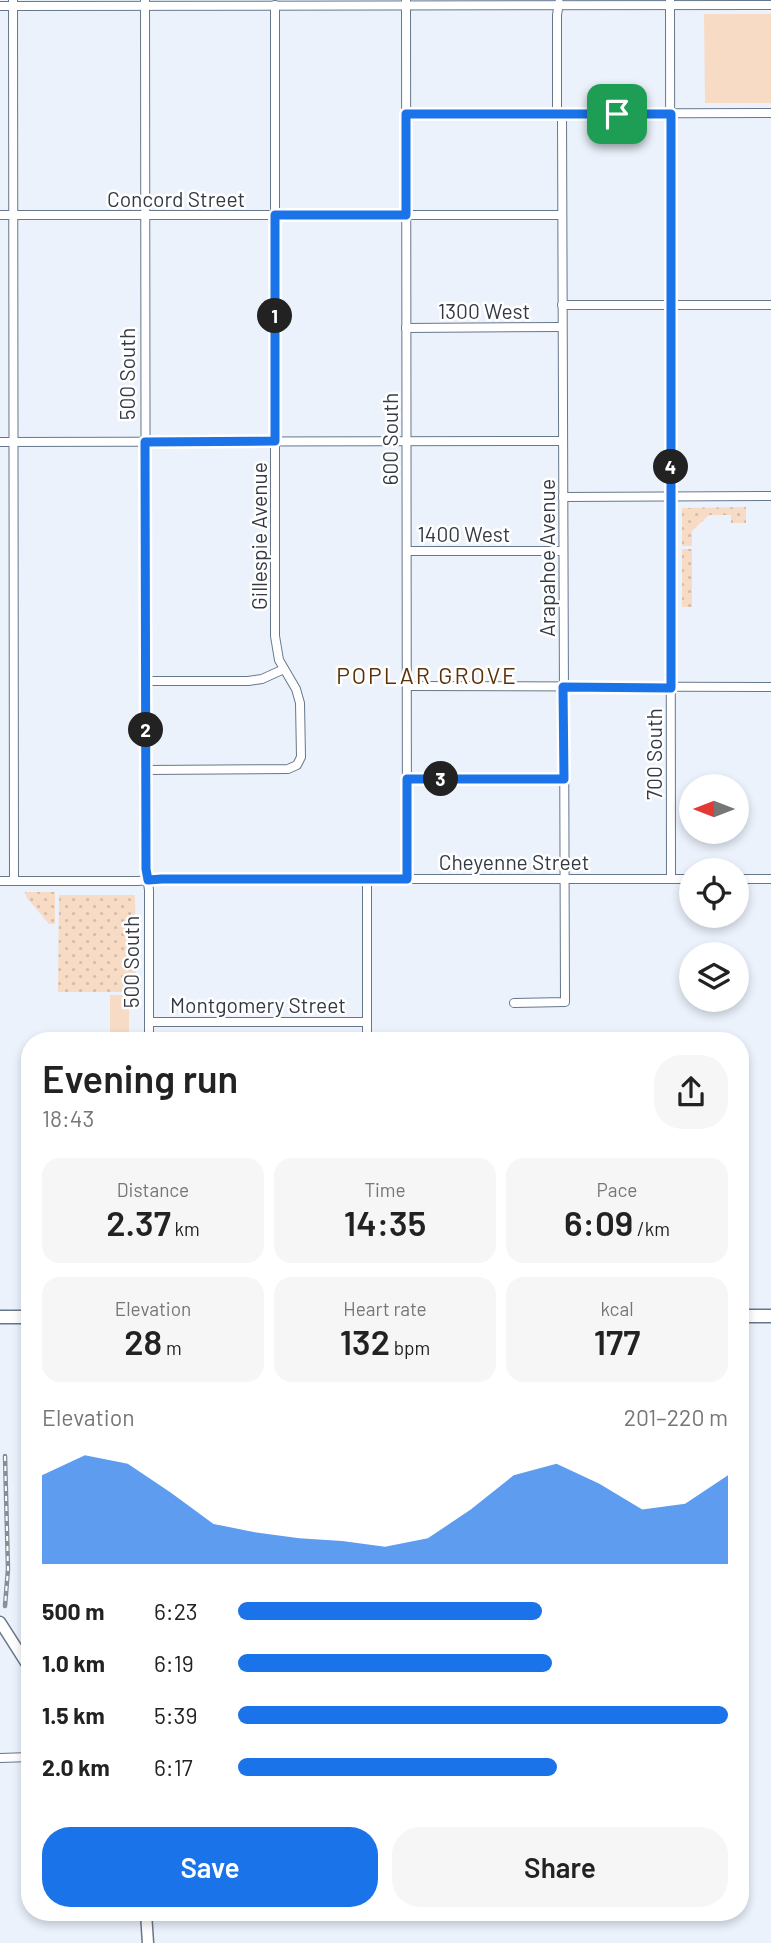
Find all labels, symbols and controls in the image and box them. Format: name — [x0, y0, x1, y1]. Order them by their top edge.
pin — [587, 84, 647, 144]
icon: arrive — [598, 95, 636, 133]
street label: Concord Street — [107, 186, 245, 211]
pin: 1 — [258, 298, 292, 334]
street label: 1300 West — [438, 298, 530, 323]
text: 1 — [271, 304, 278, 327]
street label: 500 South — [114, 328, 139, 420]
street label: 600 South — [377, 393, 402, 485]
pin: 4 — [654, 449, 688, 484]
text: 4 — [665, 455, 676, 478]
street label: Gillespie Avenue — [246, 462, 271, 610]
street label: Arapahoe Avenue — [534, 479, 559, 637]
street label: 1400 West — [418, 521, 511, 546]
district label: POPLAR GROVE — [336, 661, 518, 689]
street label: 700 South — [641, 708, 666, 800]
pin: 2 — [128, 712, 164, 748]
text: 2 — [140, 718, 151, 741]
pin: 3 — [424, 762, 458, 796]
text: 3 — [435, 767, 446, 790]
north arrow — [679, 774, 749, 844]
map controls — [679, 774, 749, 1012]
street label: Cheyenne Street — [439, 849, 589, 874]
button: locate — [679, 858, 749, 928]
street label: 500 South — [118, 916, 143, 1008]
button: layers — [679, 942, 749, 1012]
street label: Montgomery Street — [170, 992, 346, 1017]
text: Evening run — [42, 1055, 238, 1101]
button: share — [654, 1055, 728, 1129]
text: 18:43 — [42, 1104, 94, 1132]
text: Distance — [117, 1178, 189, 1201]
text: Time — [364, 1178, 406, 1201]
text: Pace — [597, 1178, 637, 1201]
text: 2.37 — [106, 1201, 171, 1243]
text: 14:35 — [344, 1201, 426, 1243]
text: 6:09 — [564, 1201, 633, 1243]
text: km — [171, 1217, 200, 1240]
text: /km — [633, 1217, 670, 1240]
text: Elevation — [115, 1297, 191, 1320]
text: Heart rate — [343, 1297, 427, 1320]
text: kcal — [600, 1297, 634, 1320]
text: 28 — [124, 1320, 162, 1362]
text: 132 — [340, 1320, 390, 1362]
text: 177 — [594, 1320, 640, 1362]
text: m — [162, 1336, 182, 1359]
text: bpm — [390, 1336, 430, 1359]
text: Elevation — [42, 1403, 135, 1431]
text: 201–220 m — [624, 1403, 728, 1431]
text: 500 m — [42, 1597, 104, 1625]
text: 6:23 — [154, 1597, 198, 1625]
text: 1.0 km — [42, 1649, 105, 1677]
text: 6:19 — [154, 1649, 194, 1677]
text: 1.5 km — [42, 1701, 105, 1729]
text: 5:39 — [154, 1701, 197, 1729]
text: 2.0 km — [42, 1753, 110, 1781]
text: 6:17 — [154, 1753, 193, 1781]
button: Save — [42, 1827, 378, 1907]
button: Share — [392, 1827, 728, 1907]

